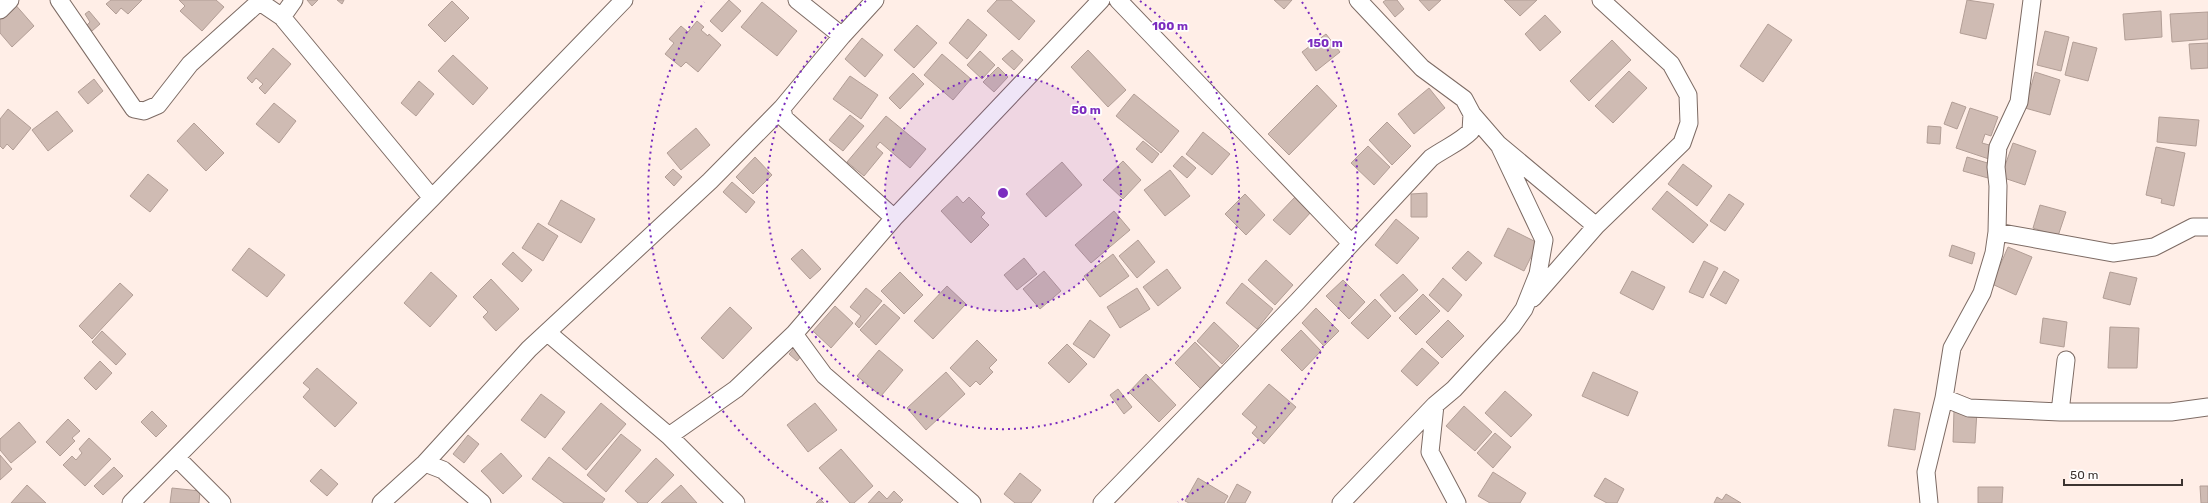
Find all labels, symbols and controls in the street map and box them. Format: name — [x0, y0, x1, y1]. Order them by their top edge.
text: 100 m — [1152, 19, 1188, 33]
text: 150 m — [1307, 36, 1343, 50]
text: 50 m — [1071, 103, 1101, 117]
centre of rings — [996, 186, 1010, 200]
scale bar — [2064, 461, 2182, 487]
text: 50 m — [2070, 468, 2098, 482]

